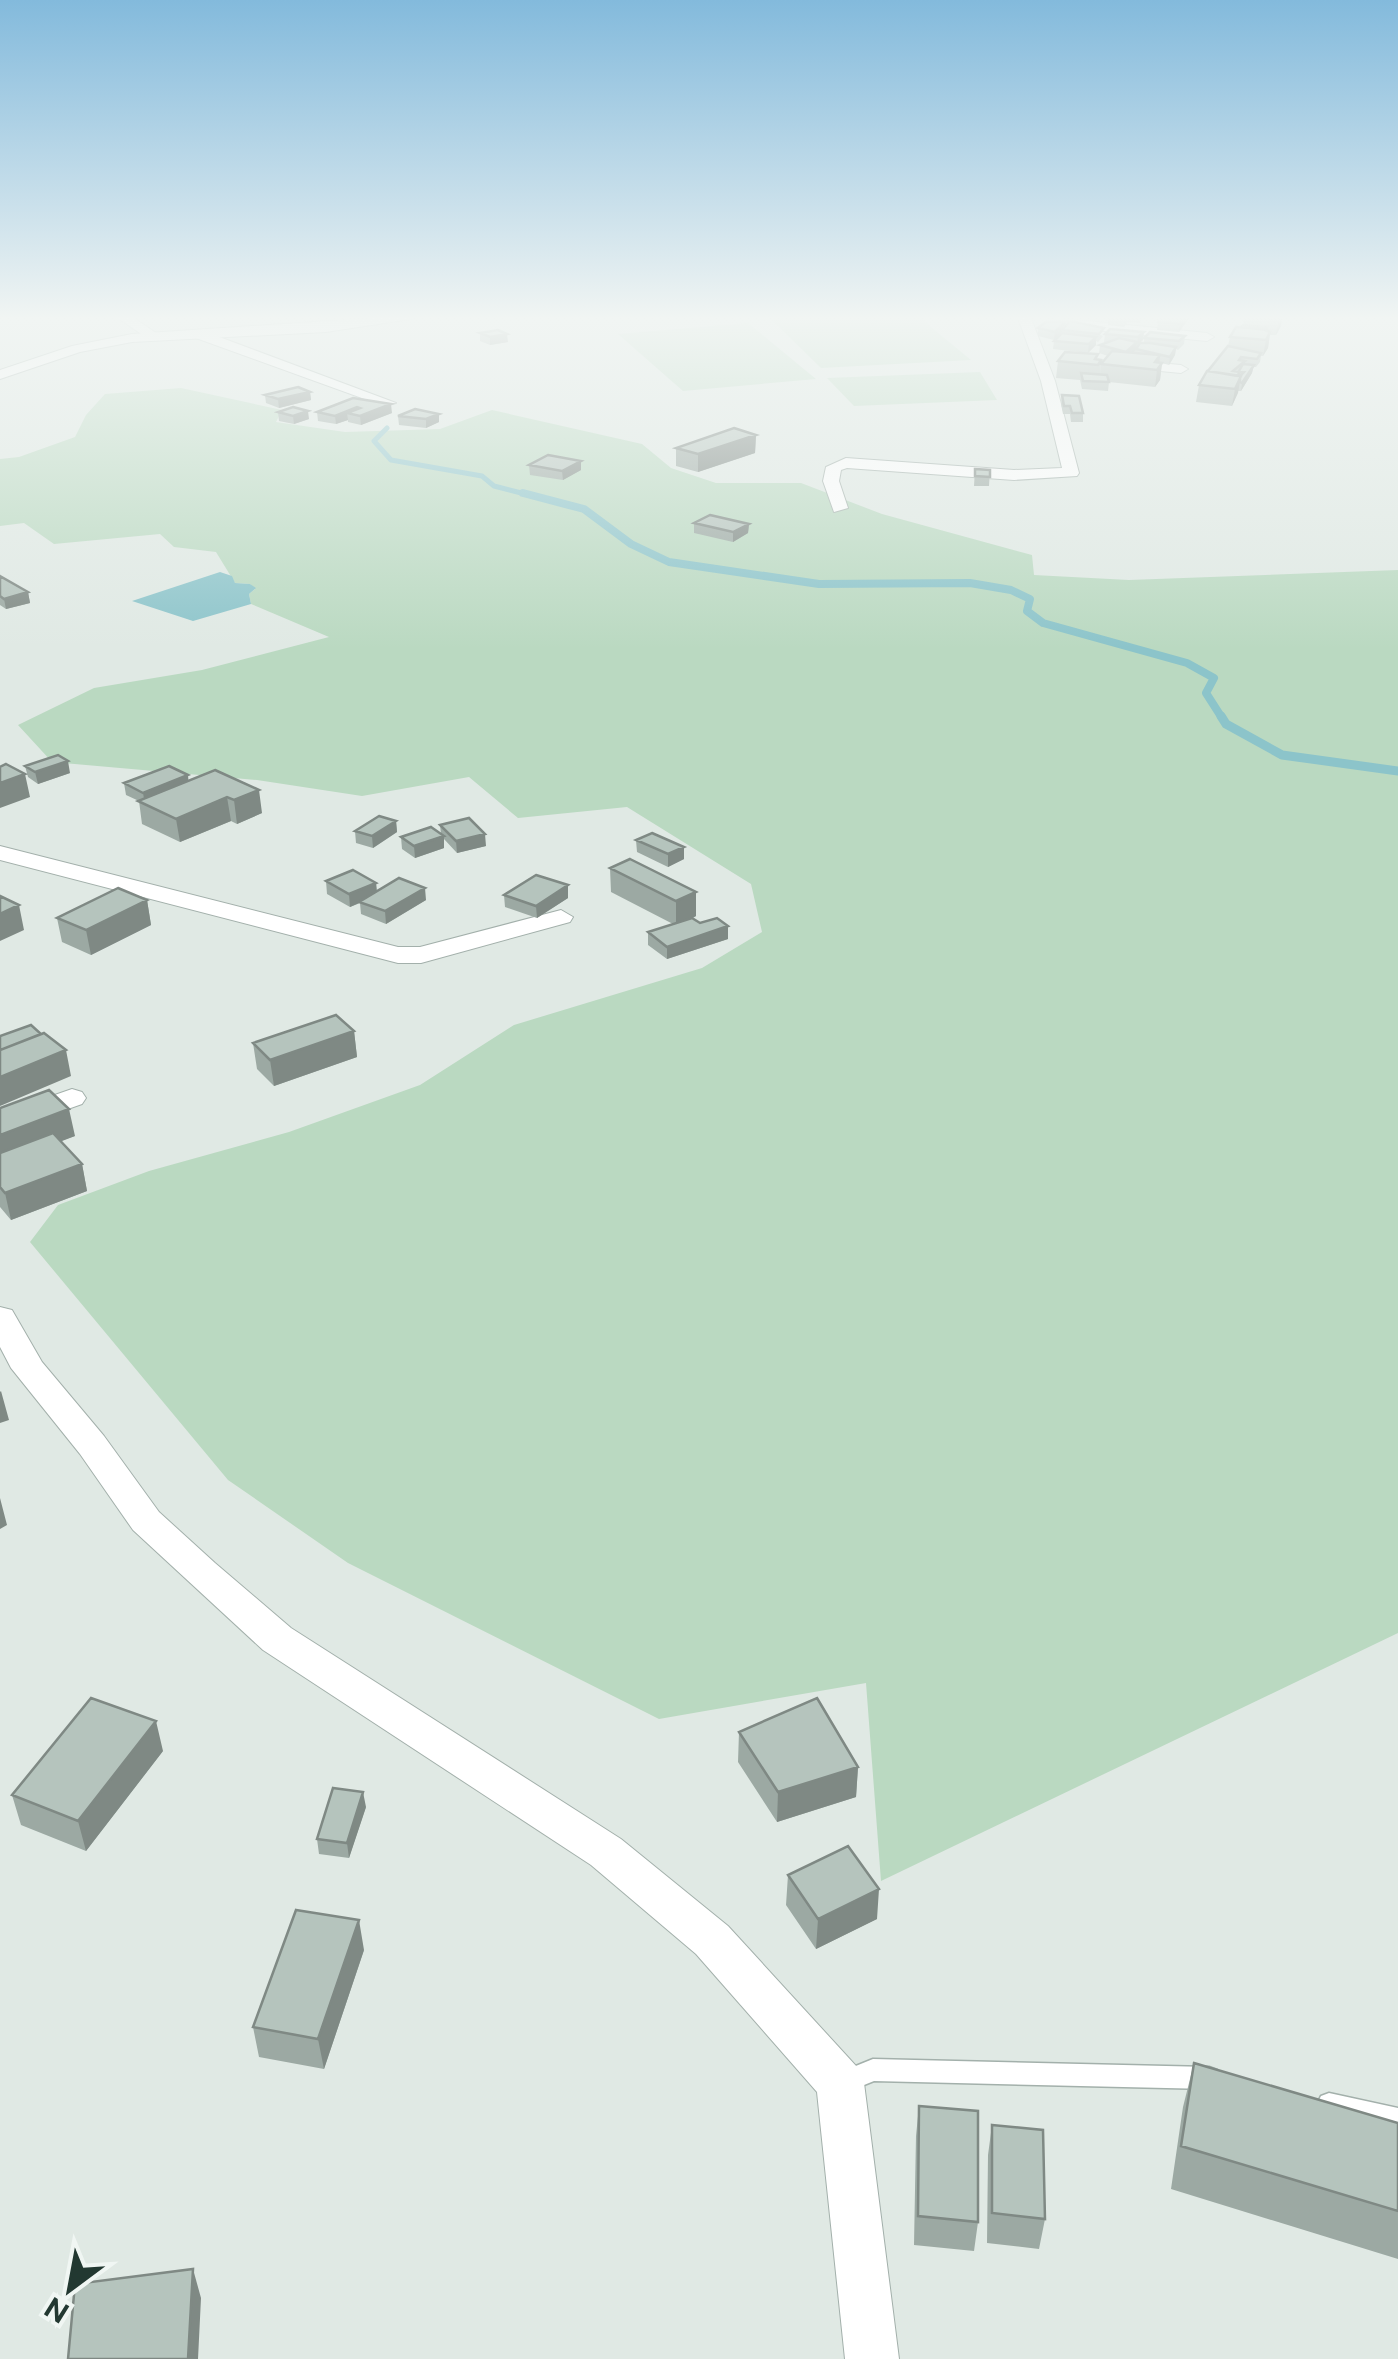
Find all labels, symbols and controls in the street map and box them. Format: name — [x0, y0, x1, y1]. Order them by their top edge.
north arrow — [20, 2239, 120, 2339]
text: N — [38, 2291, 75, 2330]

